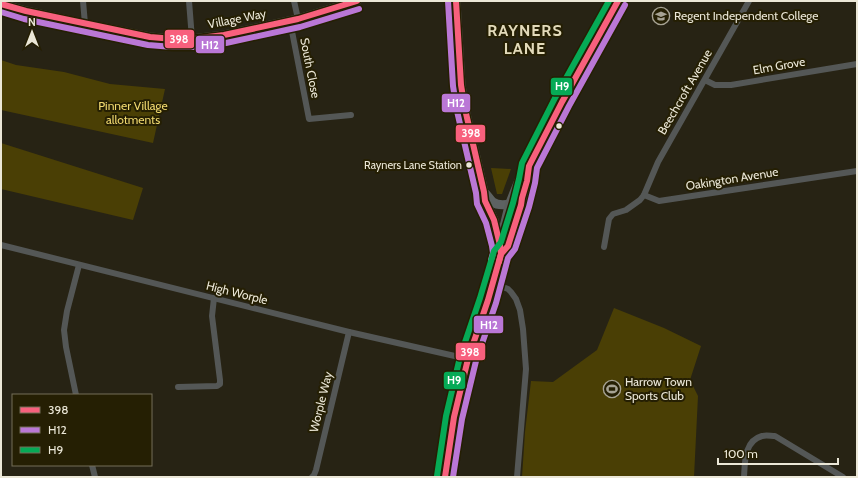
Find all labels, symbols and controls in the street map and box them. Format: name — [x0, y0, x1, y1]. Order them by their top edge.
street label: Village Way — [206, 6, 267, 32]
school or university icon: Regent Independent College — [651, 6, 671, 26]
place label: Regent Independent College — [674, 8, 818, 23]
north arrow — [12, 12, 52, 52]
text: N — [28, 15, 36, 29]
district label: RAYNERS LANE — [487, 21, 563, 58]
line badge: 398 — [164, 29, 195, 49]
text: 398 — [170, 32, 189, 46]
line badge: H12 — [195, 35, 225, 54]
street label: South Close — [297, 37, 324, 99]
text: H12 — [201, 38, 219, 52]
street label: Beechcroft Avenue — [654, 47, 715, 137]
street label: Elm Grove — [752, 54, 806, 77]
line badge: H9 — [550, 77, 573, 96]
text: H9 — [555, 79, 569, 93]
line badge: H12 — [441, 93, 471, 113]
text: H12 — [447, 96, 465, 110]
park label: Pinner Village allotments — [98, 98, 168, 127]
unlabelled marker — [554, 121, 564, 131]
line badge: 398 — [455, 124, 486, 143]
text: 398 — [462, 126, 481, 140]
place label: Rayners Lane Station — [364, 158, 462, 172]
marker: Rayners Lane Station — [464, 160, 474, 170]
street label: Oakington Avenue — [685, 164, 779, 193]
street label: High Worple — [205, 278, 269, 307]
line badge: H12 — [473, 315, 504, 334]
text: H12 — [480, 318, 498, 332]
line badge: 398 — [455, 342, 486, 361]
text: 398 — [461, 345, 480, 359]
street label: Worple Way — [306, 370, 335, 434]
line badge: H9 — [443, 371, 466, 390]
text: H9 — [447, 373, 461, 387]
place label: Harrow Town Sports Club — [625, 374, 692, 403]
sports icon: Harrow Town Sports Club — [602, 379, 622, 399]
legend — [12, 394, 152, 466]
text: 398 — [48, 402, 69, 417]
text: H12 — [48, 422, 67, 437]
scale bar — [718, 440, 838, 466]
text: H9 — [48, 442, 63, 457]
text: 100 m — [724, 446, 758, 461]

